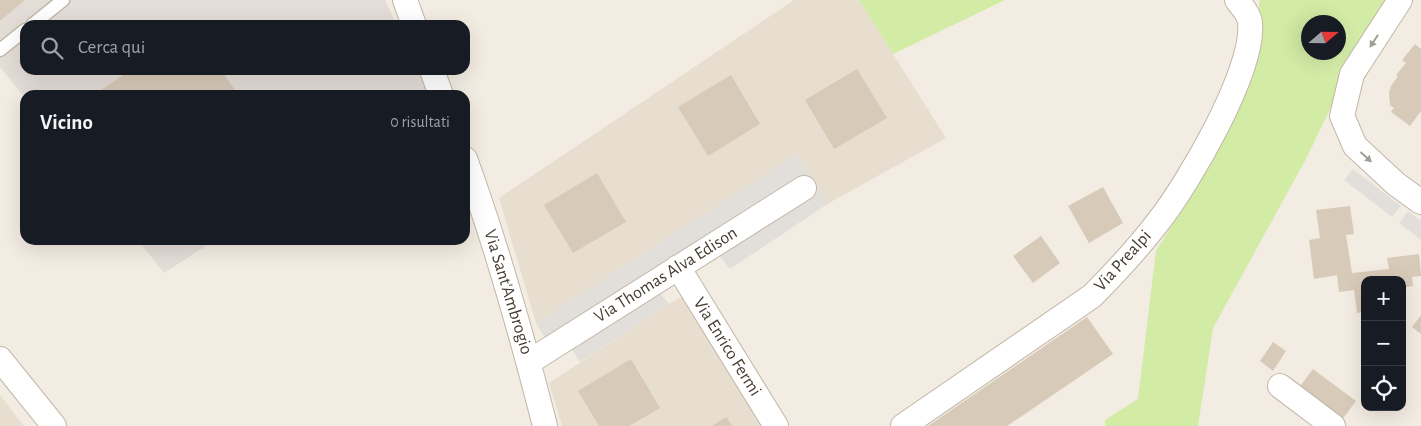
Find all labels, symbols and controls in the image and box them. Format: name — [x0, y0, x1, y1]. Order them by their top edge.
north arrow — [1301, 15, 1346, 60]
search box — [20, 20, 470, 75]
icon: search — [38, 34, 66, 62]
one-way arrow — [1369, 34, 1378, 48]
text: Cerca qui — [78, 38, 145, 57]
text: Vicino — [40, 112, 93, 133]
text: 0 risultati — [390, 114, 450, 130]
one-way arrow — [1360, 151, 1372, 163]
street label: Via Thomas Alva Edison — [591, 224, 741, 326]
street label: Via Sant'Ambrogio — [480, 227, 536, 357]
street label: Via Prealpi — [1091, 227, 1155, 295]
map controls — [1361, 276, 1406, 411]
button: + — [1361, 276, 1406, 321]
street label: Via Enrico Fermi — [690, 295, 764, 399]
button: − — [1361, 321, 1406, 366]
button: locate — [1361, 366, 1406, 411]

